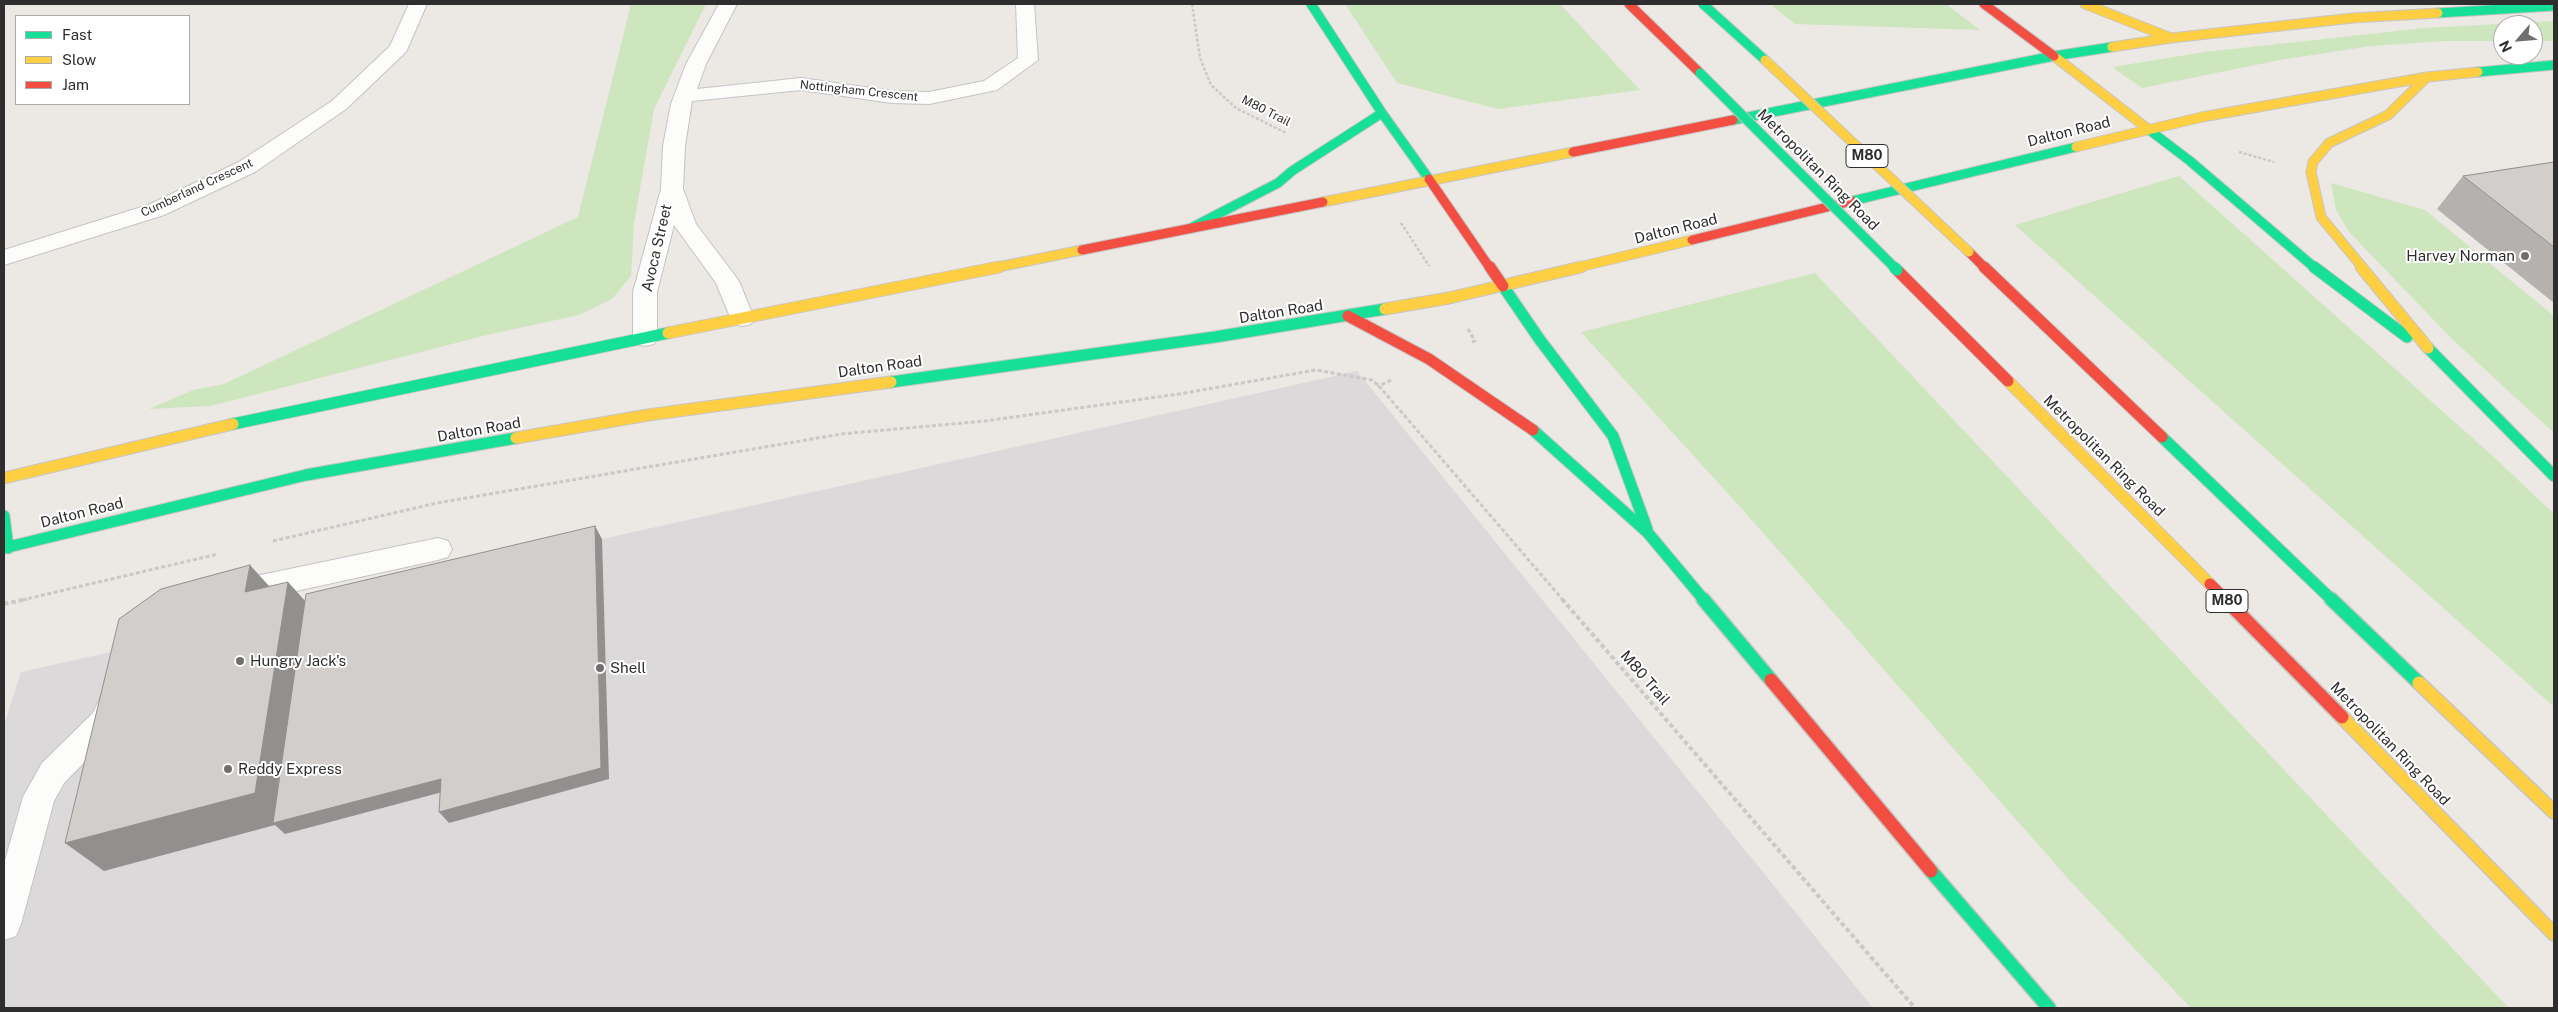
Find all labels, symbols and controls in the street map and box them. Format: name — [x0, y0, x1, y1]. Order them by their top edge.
legend — [15, 15, 190, 105]
north arrow — [2493, 15, 2543, 65]
text: Fast — [62, 26, 92, 43]
text: N — [2496, 38, 2515, 55]
text: Slow — [62, 51, 96, 68]
text: Jam — [62, 76, 89, 93]
street label: Nottingham Crescent — [799, 78, 919, 104]
street label: M80 Trail — [1239, 93, 1293, 129]
street label: Metropolitan Ring Road — [1754, 106, 1882, 234]
street label: Dalton Road — [2026, 113, 2112, 151]
road number: M80 — [1846, 144, 1888, 168]
street label: Cumberland Crescent — [139, 156, 255, 220]
street label: Avoca Street — [638, 202, 676, 294]
street label: Dalton Road — [1633, 210, 1719, 248]
place label: Harvey Norman — [2406, 247, 2515, 265]
marker: Harvey Norman — [2519, 250, 2531, 262]
street label: Dalton Road — [1238, 296, 1324, 328]
street label: Dalton Road — [837, 352, 923, 382]
street label: Metropolitan Ring Road — [2040, 392, 2168, 520]
street label: Dalton Road — [436, 414, 522, 446]
street label: Dalton Road — [39, 494, 125, 532]
road number: M80 — [2206, 590, 2248, 612]
street label: M80 Trail — [1616, 647, 1674, 709]
place label: Hungry Jack's — [250, 652, 346, 670]
marker: Hungry Jack's — [234, 655, 246, 667]
place label: Shell — [610, 659, 646, 677]
marker: Shell — [594, 662, 606, 674]
street label: Metropolitan Ring Road — [2326, 679, 2454, 809]
place label: Reddy Express — [238, 760, 342, 778]
marker: Reddy Express — [222, 763, 234, 775]

